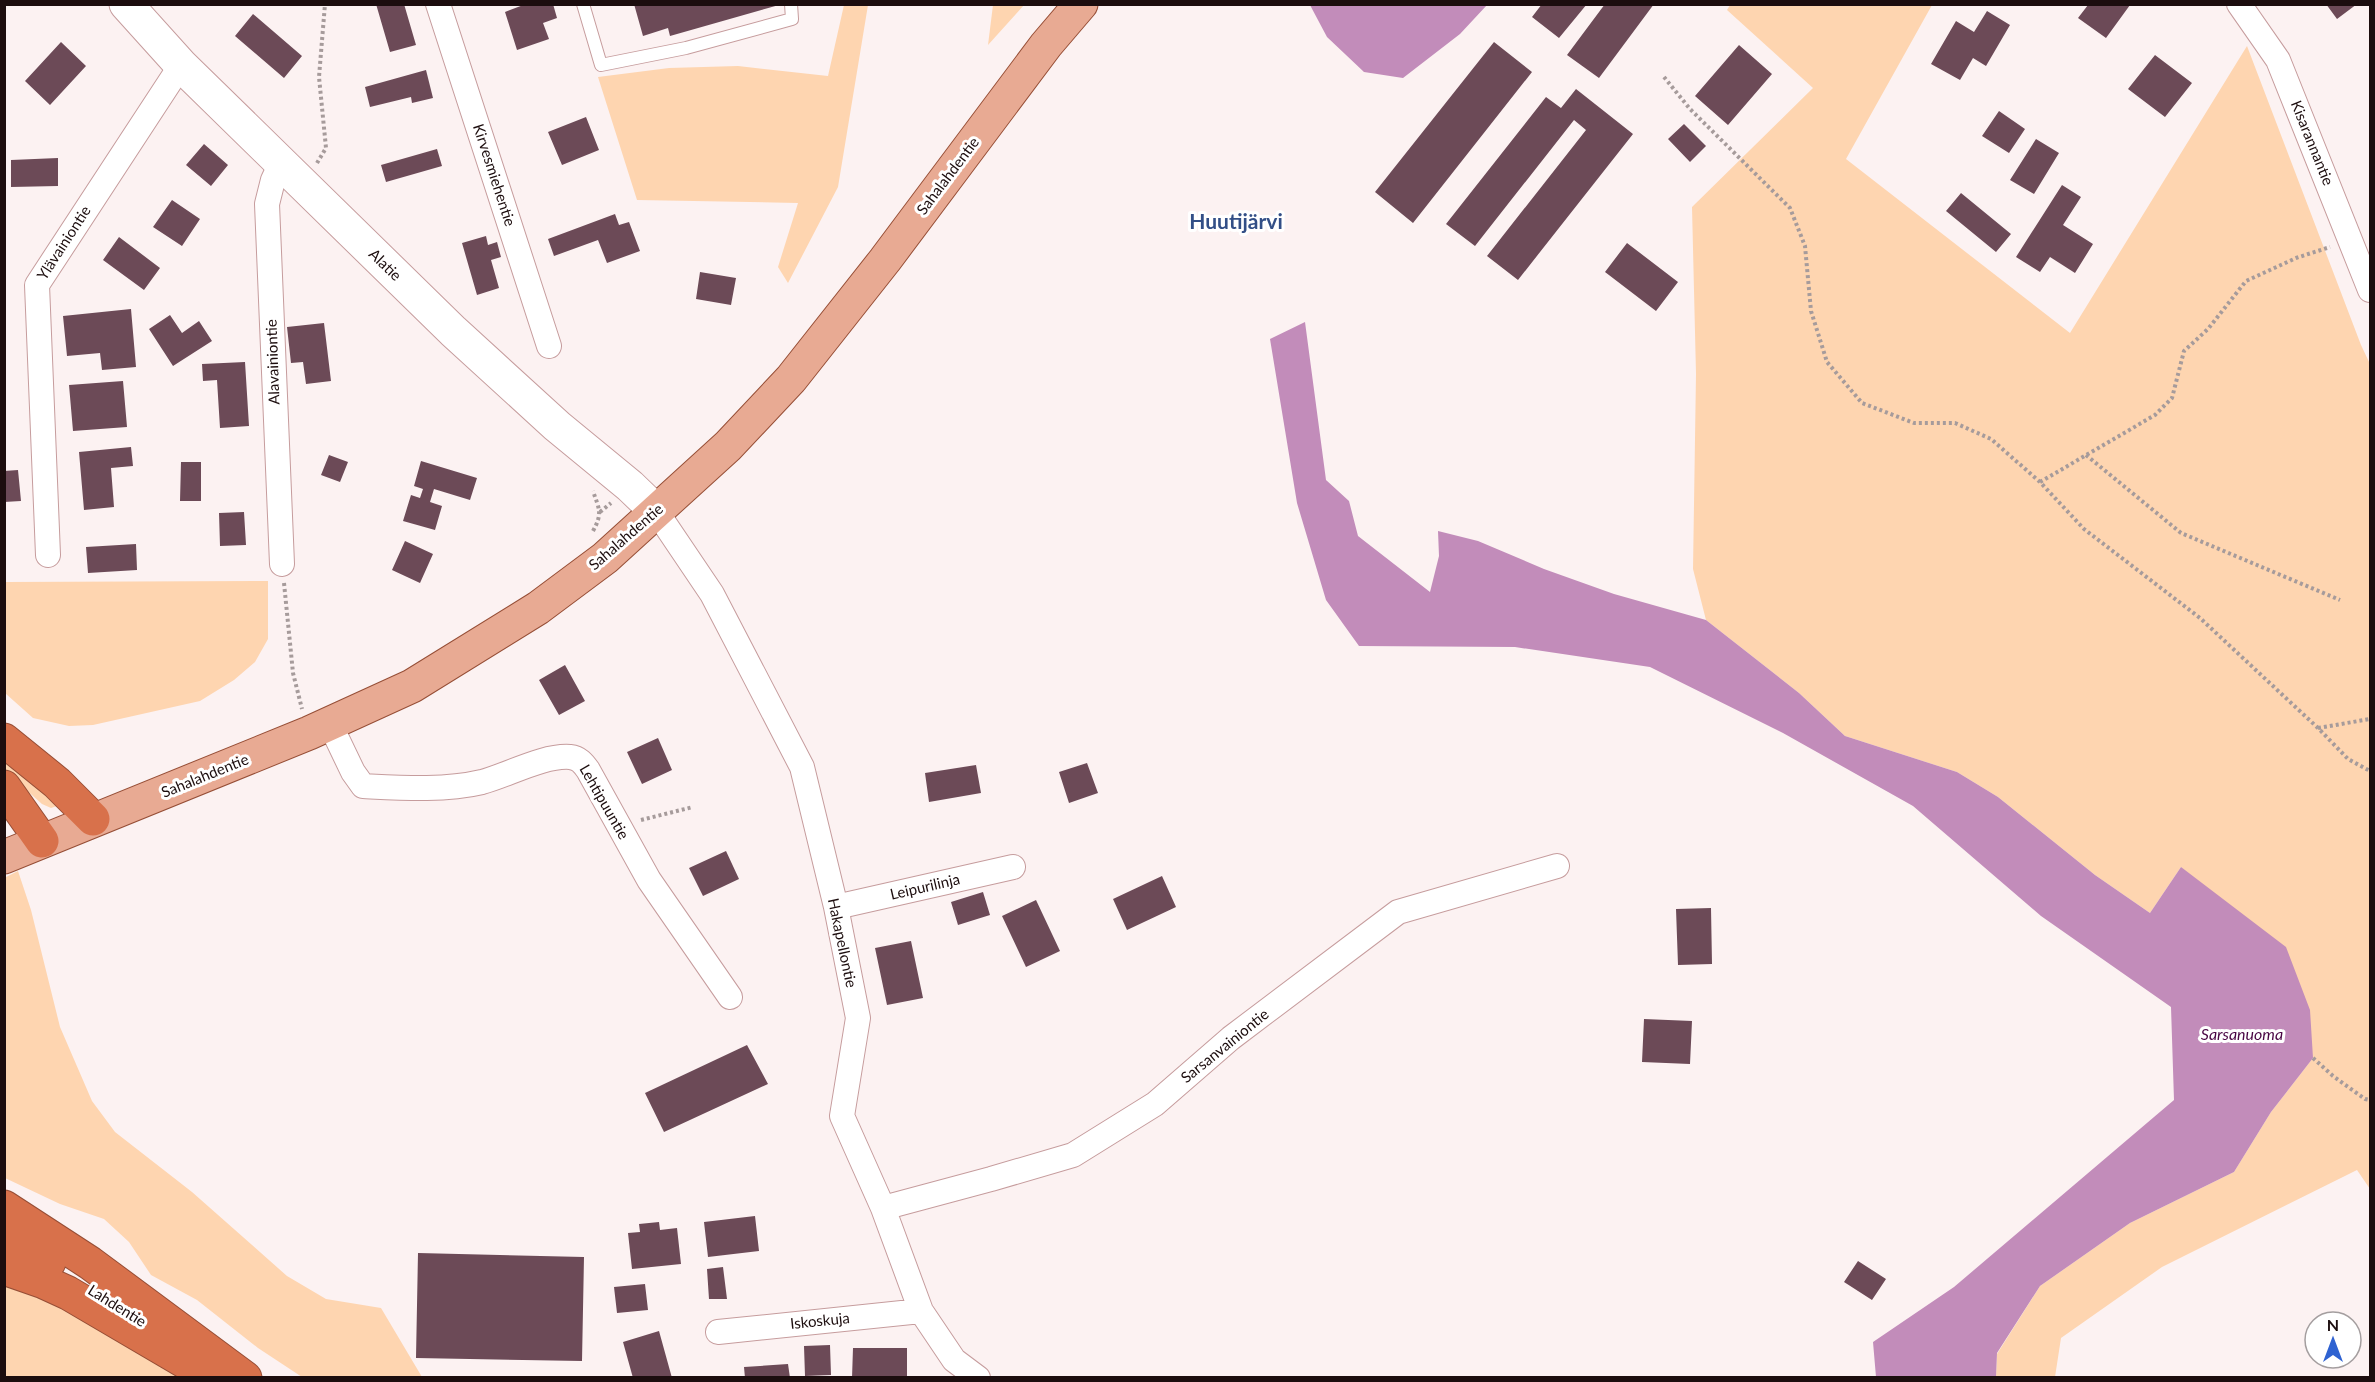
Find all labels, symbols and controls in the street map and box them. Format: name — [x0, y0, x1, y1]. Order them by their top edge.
street label: Kisarannantie — [2288, 98, 2338, 188]
street label: Kirvesmiehentie — [470, 121, 520, 228]
street label: Sahalahdentie — [912, 133, 982, 218]
street label: Ylävainiontie — [33, 202, 94, 283]
district label: Huutijärvi — [1189, 208, 1283, 233]
street label: Alatie — [366, 245, 406, 284]
street label: Alavainiontie — [262, 319, 282, 405]
street label: Sahalahdentie — [585, 499, 666, 573]
street label: Sahalahdentie — [158, 749, 251, 801]
street label: Lehtipuuntie — [576, 761, 633, 842]
street label: Leipurilinja — [888, 869, 961, 903]
street label: Hakapellontie — [825, 896, 861, 989]
street label: Sarsanvainiontie — [1177, 1004, 1272, 1086]
water label: Sarsanuoma — [2201, 1024, 2283, 1043]
street label: Lahdentie — [85, 1280, 150, 1330]
street label: Iskoskuja — [789, 1308, 851, 1332]
north arrow — [2303, 1310, 2363, 1370]
text: N — [2327, 1315, 2339, 1334]

